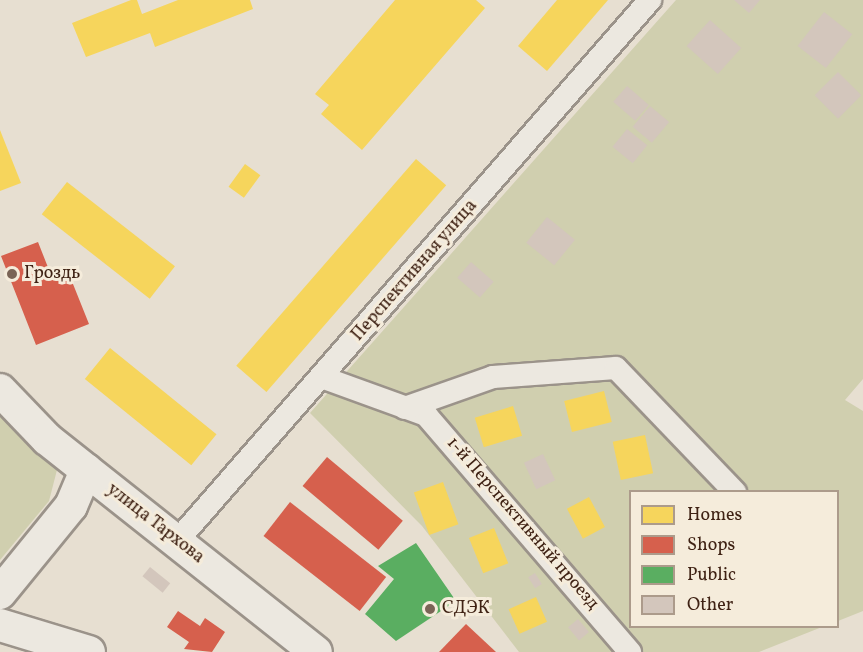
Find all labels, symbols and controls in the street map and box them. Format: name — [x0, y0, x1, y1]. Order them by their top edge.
street label: Перспективная улица — [347, 196, 483, 346]
place label: Гроздь — [24, 263, 80, 285]
marker: Гроздь — [5, 267, 19, 281]
street label: 1-й Перспективный проезд — [441, 433, 603, 615]
street label: улица Тархова — [102, 479, 208, 569]
legend — [629, 490, 839, 628]
text: Homes — [687, 503, 742, 528]
text: Shops — [687, 533, 735, 558]
text: Public — [687, 563, 736, 588]
text: Other — [687, 593, 733, 618]
place label: СДЭК — [442, 598, 490, 620]
marker: СДЭК — [423, 602, 437, 616]

